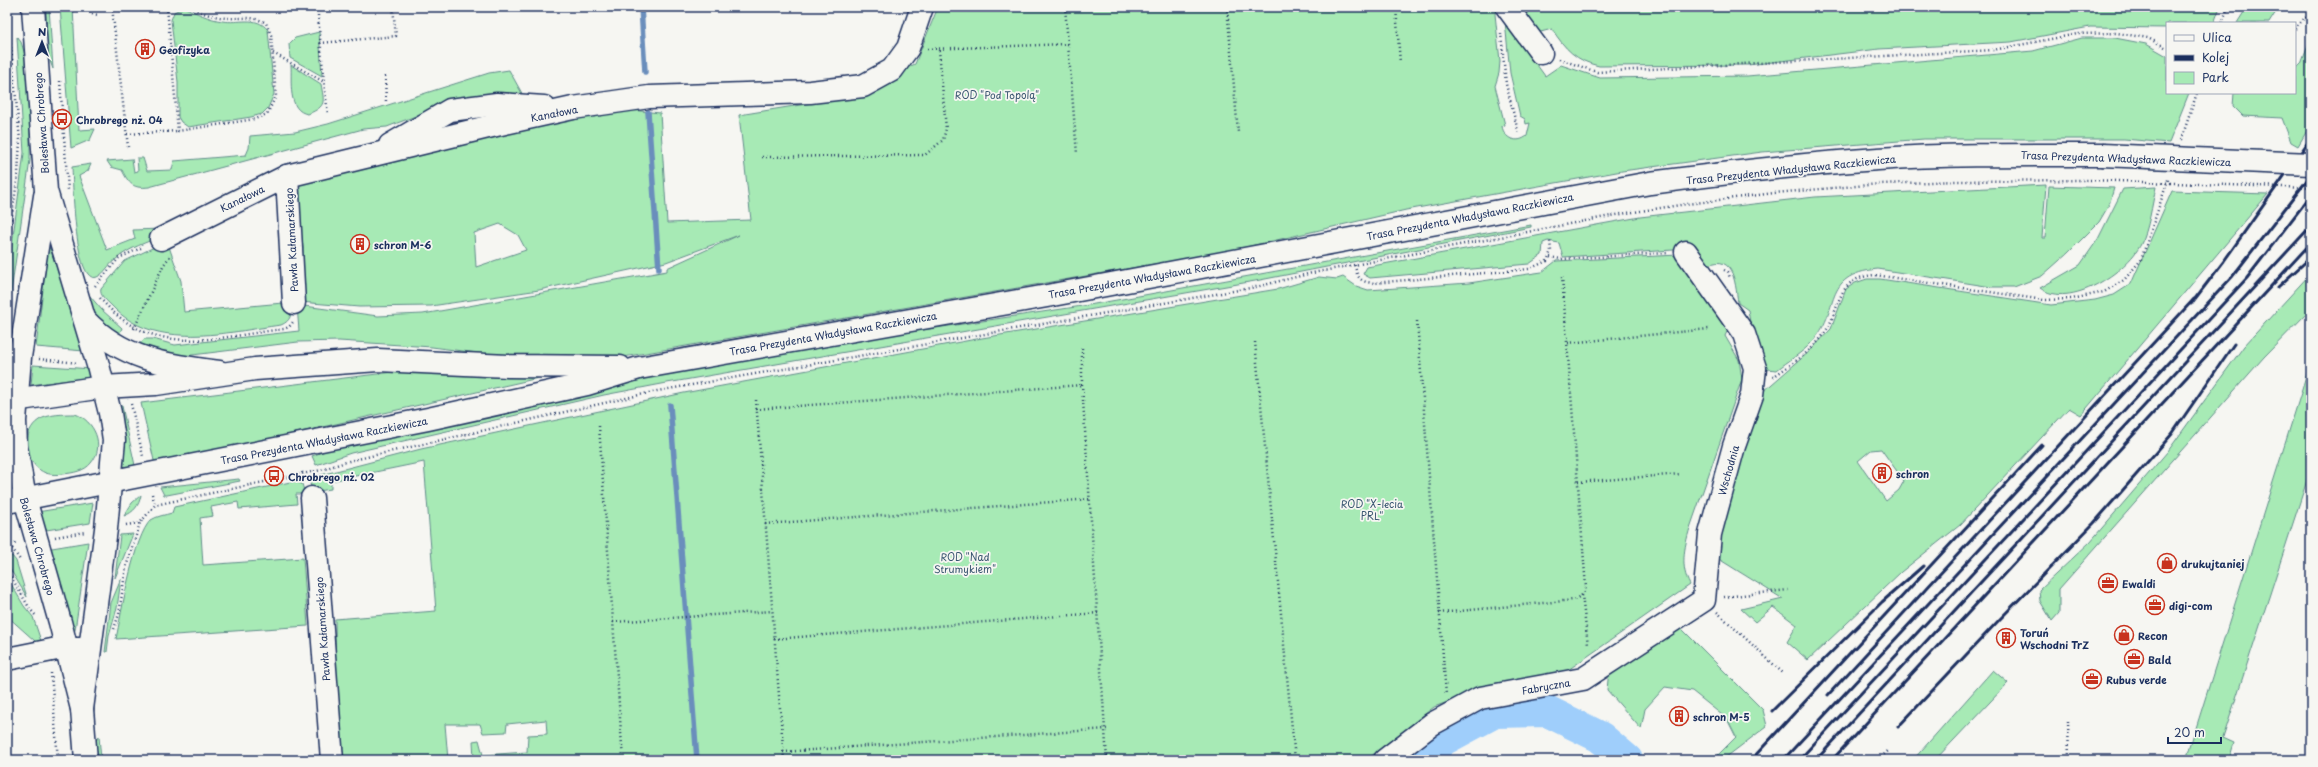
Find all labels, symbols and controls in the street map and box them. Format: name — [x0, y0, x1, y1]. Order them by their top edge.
north arrow — [22, 22, 62, 62]
legend — [2166, 22, 2296, 94]
text: N — [38, 23, 47, 40]
text: Ulica — [2202, 28, 2232, 46]
building icon: Geofizyka — [134, 38, 156, 60]
place label: Geofizyka — [159, 42, 210, 57]
text: Kolej — [2202, 48, 2229, 66]
text: Park — [2202, 68, 2229, 86]
street label: Bolesława Chrobrego — [30, 71, 52, 174]
park label: ROD "Pod Topolą" — [955, 87, 1039, 102]
street label: Kanałowa — [529, 101, 580, 125]
bus stop icon: Chrobrego nż. 04 — [51, 108, 73, 130]
place label: Chrobrego nż. 04 — [76, 112, 163, 127]
street label: Trasa Prezydenta Władysława Raczkiewicza — [2021, 147, 2232, 170]
street label: Trasa Prezydenta Władysława Raczkiewicza — [1686, 150, 1897, 188]
street label: Kanałowa — [217, 180, 267, 215]
street label: Pawła Kałamarskiego — [281, 187, 301, 292]
street label: Trasa Prezydenta Władysława Raczkiewicza — [1365, 188, 1576, 244]
building icon: schron M-6 — [349, 233, 371, 255]
place label: schron M-6 — [374, 237, 431, 252]
street label: Trasa Prezydenta Władysława Raczkiewicza — [1047, 250, 1258, 303]
street label: Trasa Prezydenta Władysława Raczkiewicza — [728, 307, 939, 360]
street label: Trasa Prezydenta Władysława Raczkiewicza — [219, 412, 430, 468]
street label: Wschodnia — [1714, 442, 1743, 497]
building icon: schron — [1871, 462, 1893, 484]
bus stop icon: Chrobrego nż. 02 — [263, 465, 285, 487]
place label: schron — [1896, 466, 1929, 481]
place label: Chrobrego nż. 02 — [288, 469, 374, 484]
street label: Bolesława Chrobrego — [17, 495, 59, 597]
park label: ROD "X-lecia PRL" — [1341, 496, 1404, 523]
park label: ROD "Nad Strumykiem" — [934, 549, 996, 577]
shop icon: drukujtaniej — [2156, 552, 2178, 574]
place label: drukujtaniej — [2181, 556, 2245, 571]
office icon: Ewaldi — [2097, 572, 2119, 594]
street label: Pawła Kałamarskiego — [311, 576, 333, 682]
place label: Ewaldi — [2122, 576, 2156, 591]
office icon: digi-com — [2144, 594, 2166, 616]
place label: digi-com — [2169, 598, 2212, 613]
shop icon: Recon — [2113, 624, 2135, 646]
place label: Toruń Wschodni TrZ — [2020, 625, 2089, 652]
building icon: Toruń Wschodni TrZ — [1995, 627, 2017, 649]
place label: Recon — [2138, 628, 2168, 643]
office icon: Bald — [2123, 648, 2145, 670]
place label: Bald — [2148, 652, 2172, 667]
office icon: Rubus verde — [2081, 668, 2103, 690]
place label: Rubus verde — [2106, 672, 2167, 687]
street label: Fabryczna — [1521, 674, 1572, 699]
building icon: schron M-5 — [1668, 705, 1690, 727]
place label: schron M-5 — [1693, 709, 1750, 724]
scale bar — [2168, 719, 2221, 745]
text: 20 m — [2174, 723, 2205, 741]

